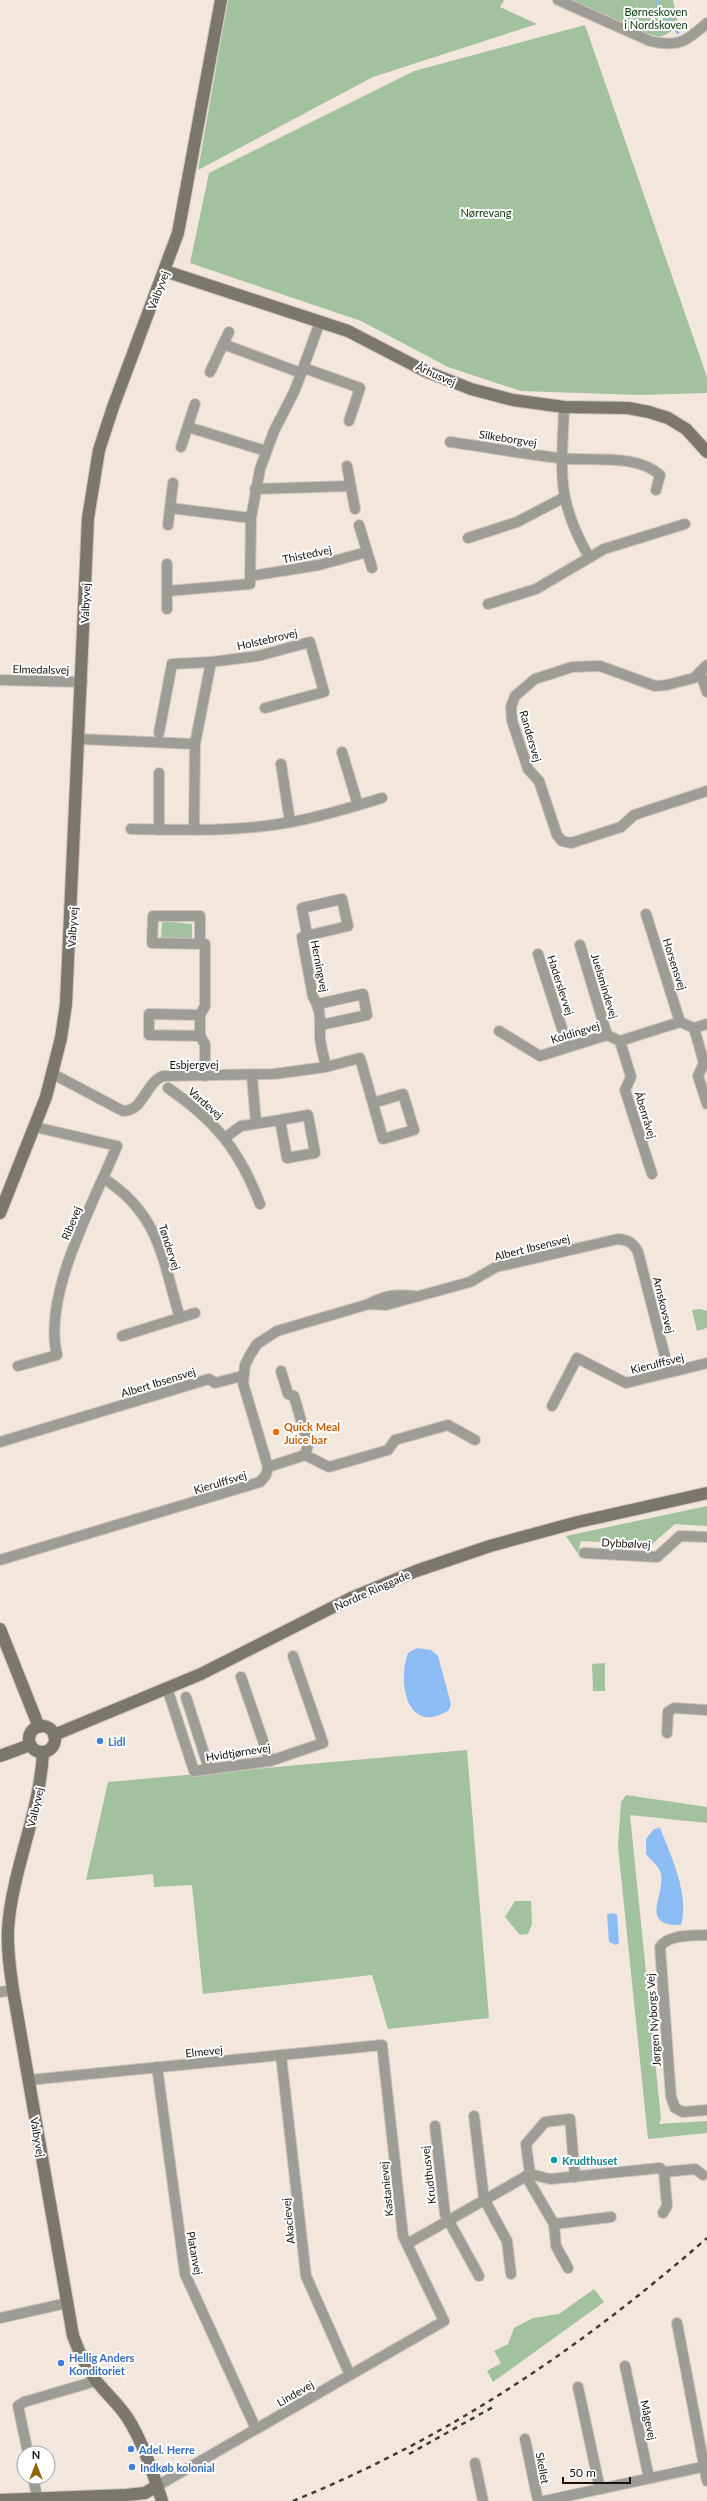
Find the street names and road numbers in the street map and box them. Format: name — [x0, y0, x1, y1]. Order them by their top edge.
street label: Valbyvej — [145, 269, 171, 311]
street label: Århusvej — [414, 359, 458, 389]
street label: Silkeborgvej — [478, 427, 538, 449]
street label: Thistedvej — [281, 542, 333, 566]
street label: Valbyvej — [78, 582, 92, 623]
street label: Holstebrovej — [236, 626, 299, 652]
street label: Elmedalsvej — [13, 662, 70, 676]
street label: Randersvej — [517, 709, 545, 764]
street label: Valbyvej — [64, 906, 80, 948]
street label: Horsensvej — [661, 936, 690, 992]
street label: Herningvej — [309, 939, 331, 993]
street label: Juelsmindevej — [589, 952, 621, 1020]
street label: Haderslevvej — [545, 953, 577, 1017]
street label: Koldingvej — [549, 1018, 601, 1046]
street label: Esbjergvej — [169, 1058, 219, 1071]
street label: Vardevej — [186, 1084, 226, 1122]
street label: Åbenråvej — [633, 1090, 659, 1141]
street label: Ribevej — [58, 1204, 84, 1242]
street label: Tøndervej — [156, 1222, 184, 1272]
street label: Albert Ibsensvej — [493, 1231, 571, 1263]
street label: Arnskovsvej — [651, 1275, 677, 1335]
street label: Kierulffsvej — [629, 1350, 685, 1376]
street label: Albert Ibsensvej — [119, 1364, 197, 1400]
street label: Kierulffsvej — [192, 1468, 248, 1496]
street label: Dybbølvej — [601, 1535, 651, 1551]
street label: Nordre Ringgade — [332, 1567, 412, 1612]
street label: Hvidtjørnevej — [205, 1740, 272, 1764]
street label: Valbyvej — [24, 1786, 46, 1828]
street label: Jørgen Nyborgs Vej — [643, 1973, 663, 2067]
street label: Elmevej — [185, 2043, 224, 2059]
street label: Valbyvej — [28, 2116, 48, 2158]
street label: Krudthusvej — [418, 2145, 438, 2205]
street label: Kastanievej — [377, 2160, 395, 2217]
street label: Akacievej — [279, 2197, 297, 2245]
street label: Platanvej — [184, 2230, 206, 2276]
street label: Lindevej — [274, 2377, 316, 2409]
street label: Mågevej — [638, 2399, 660, 2442]
street label: Skellet — [534, 2451, 552, 2485]

